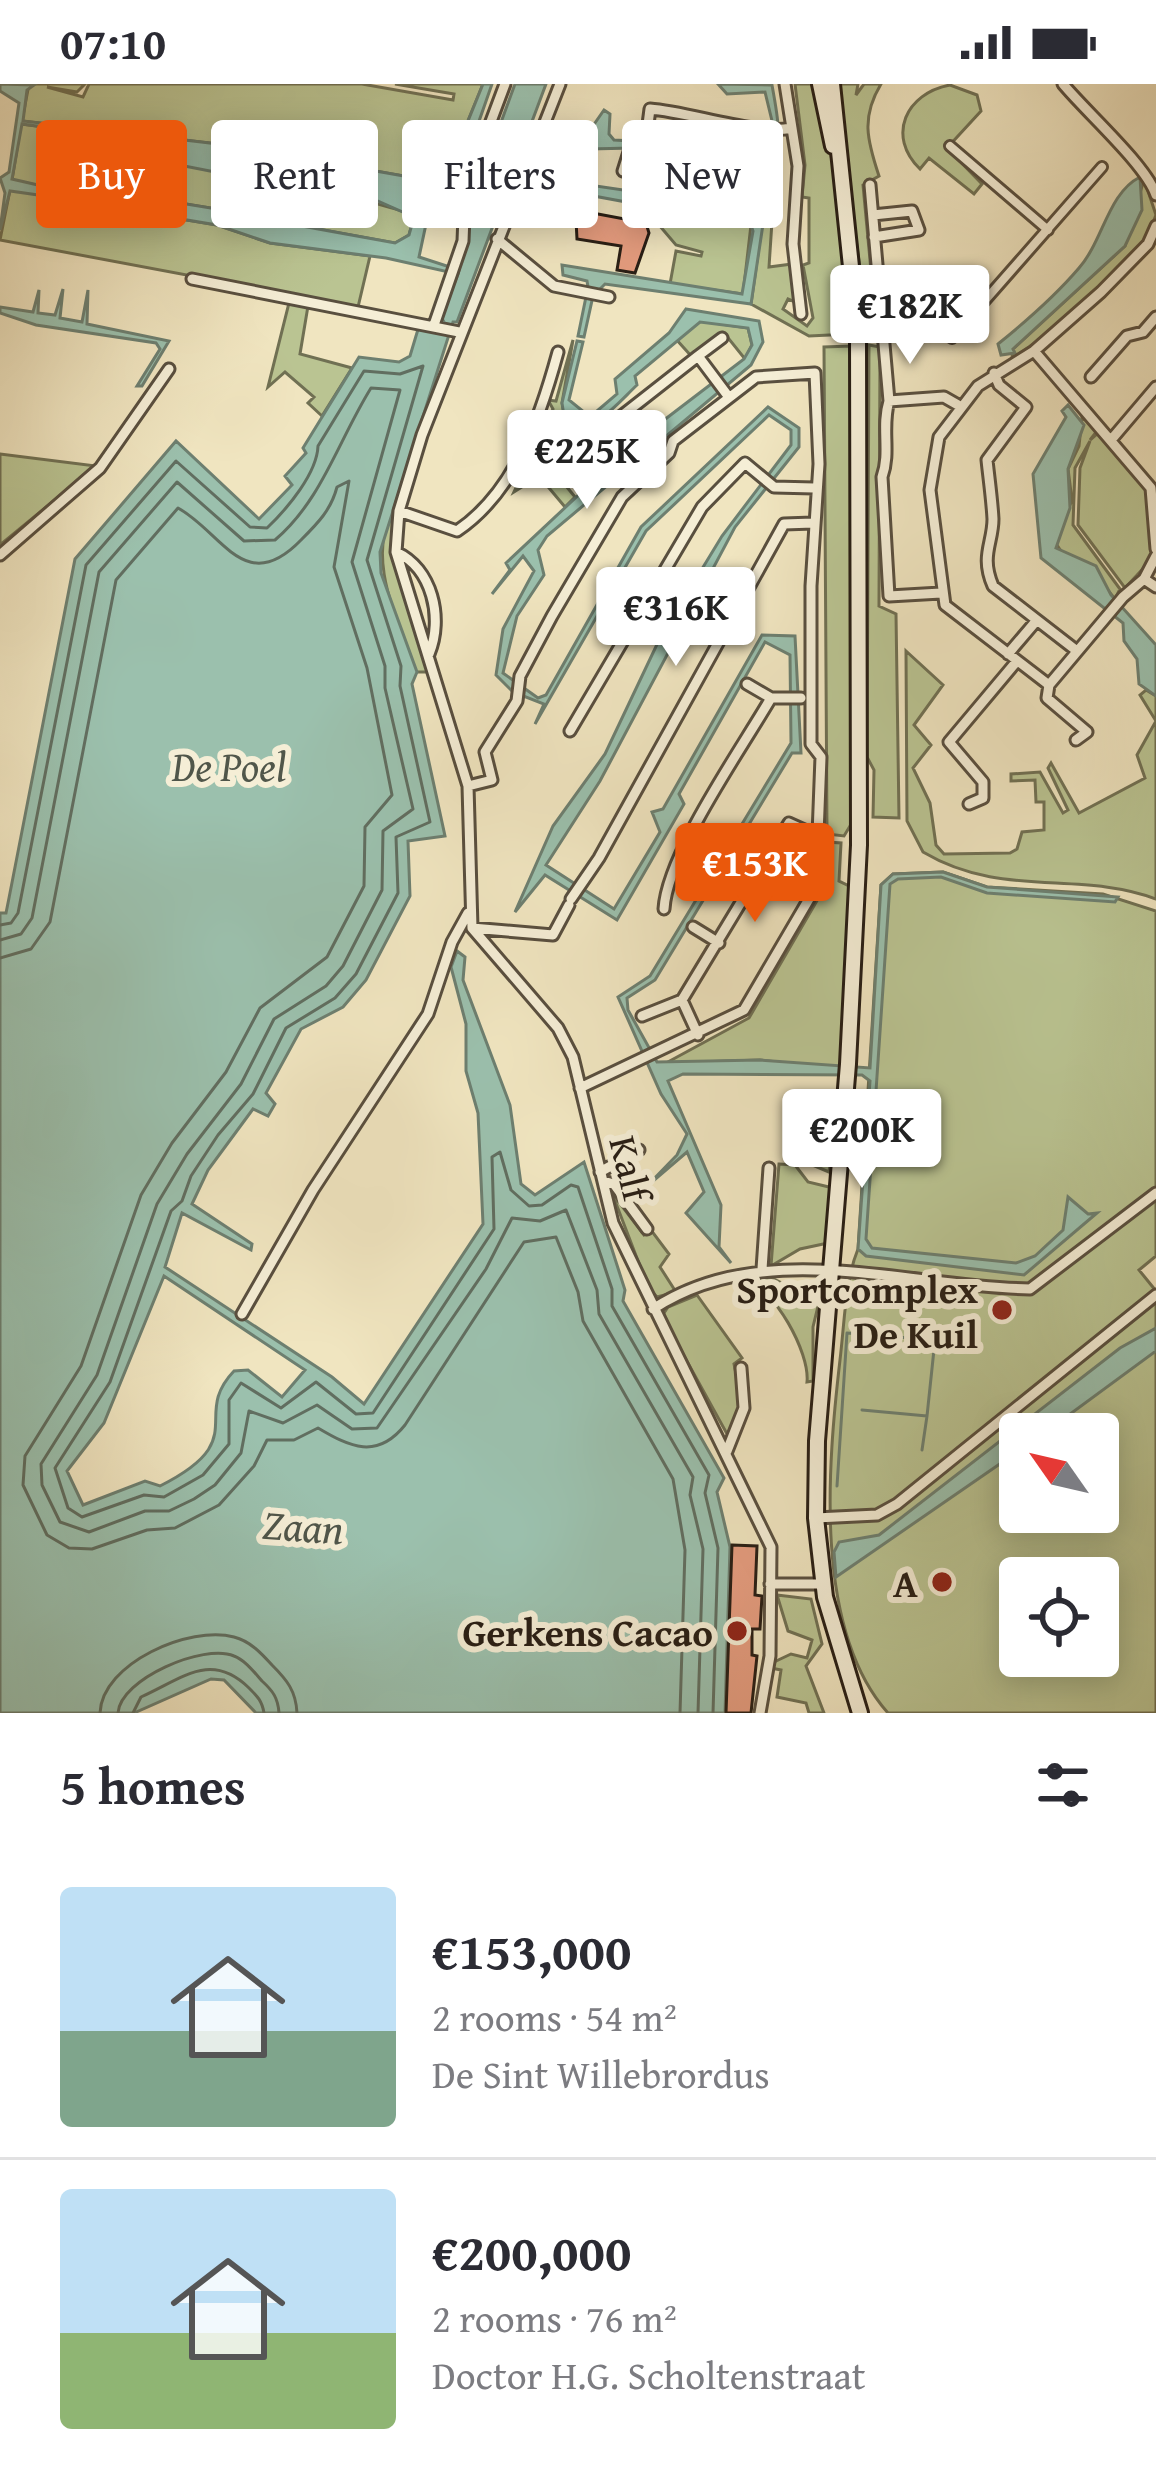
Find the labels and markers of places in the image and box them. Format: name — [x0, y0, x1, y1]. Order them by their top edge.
pin: €182K — [826, 265, 994, 367]
pin: €225K — [503, 410, 671, 512]
pin: €316K — [592, 567, 760, 669]
pin: €153K — [671, 823, 839, 925]
pin: €200K — [778, 1089, 946, 1191]
place label: Sportcomplex De Kuil — [736, 1260, 978, 1362]
marker: Sportcomplex De Kuil — [989, 1297, 1015, 1323]
place label: A — [893, 1554, 918, 1611]
marker: A — [929, 1569, 955, 1595]
place label: Gerkens Cacao — [463, 1603, 713, 1660]
marker: Gerkens Cacao — [724, 1618, 750, 1644]

